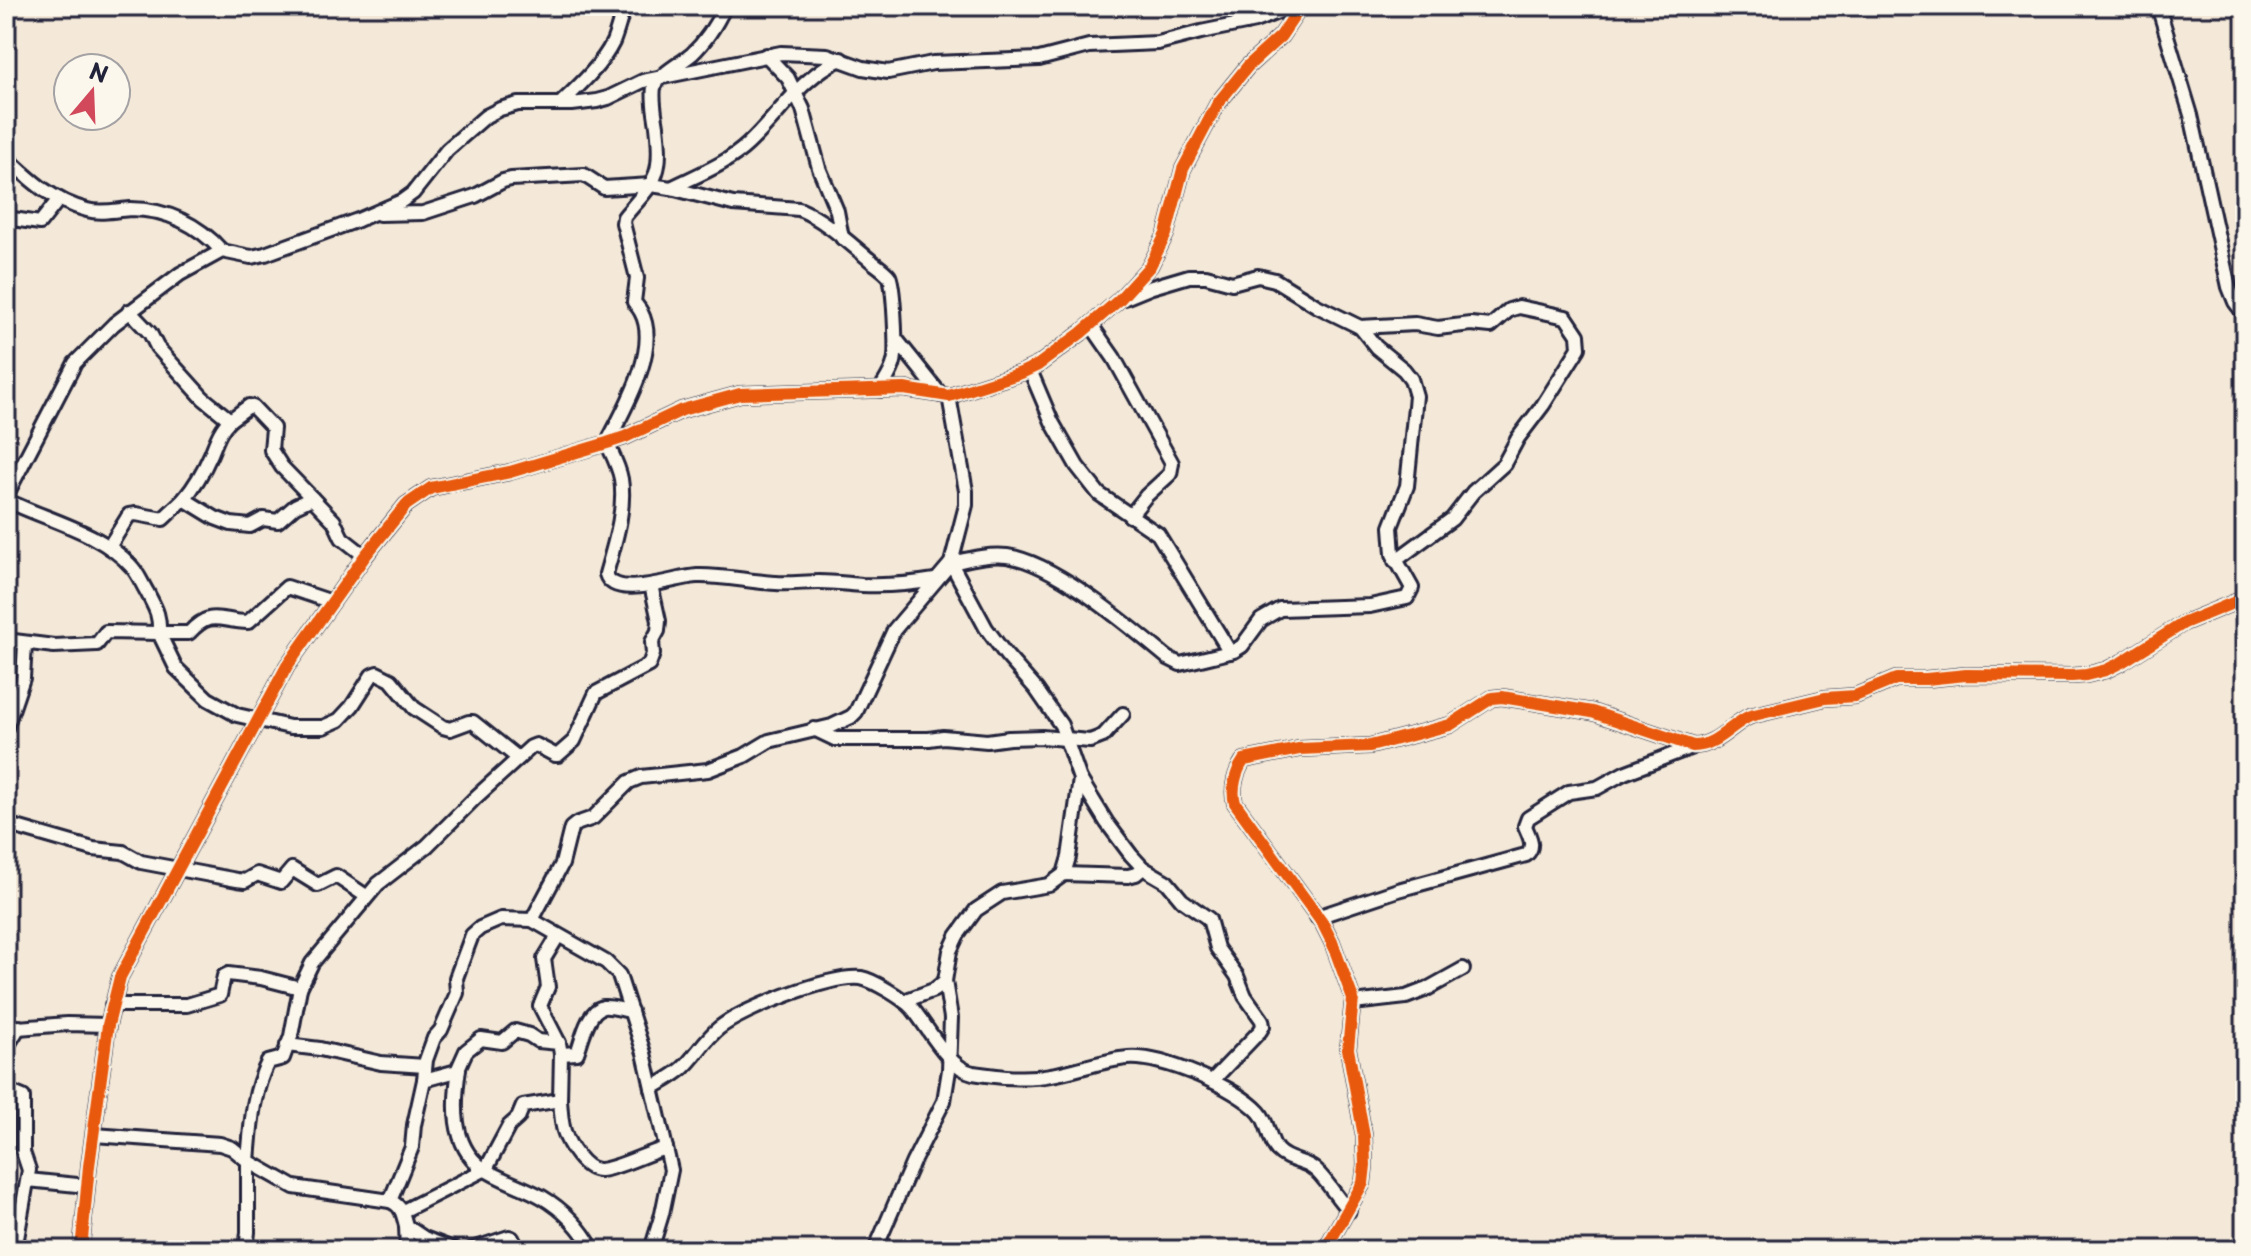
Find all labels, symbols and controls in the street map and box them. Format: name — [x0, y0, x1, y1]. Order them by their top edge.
north arrow — [52, 52, 132, 132]
text: N — [85, 53, 113, 90]

